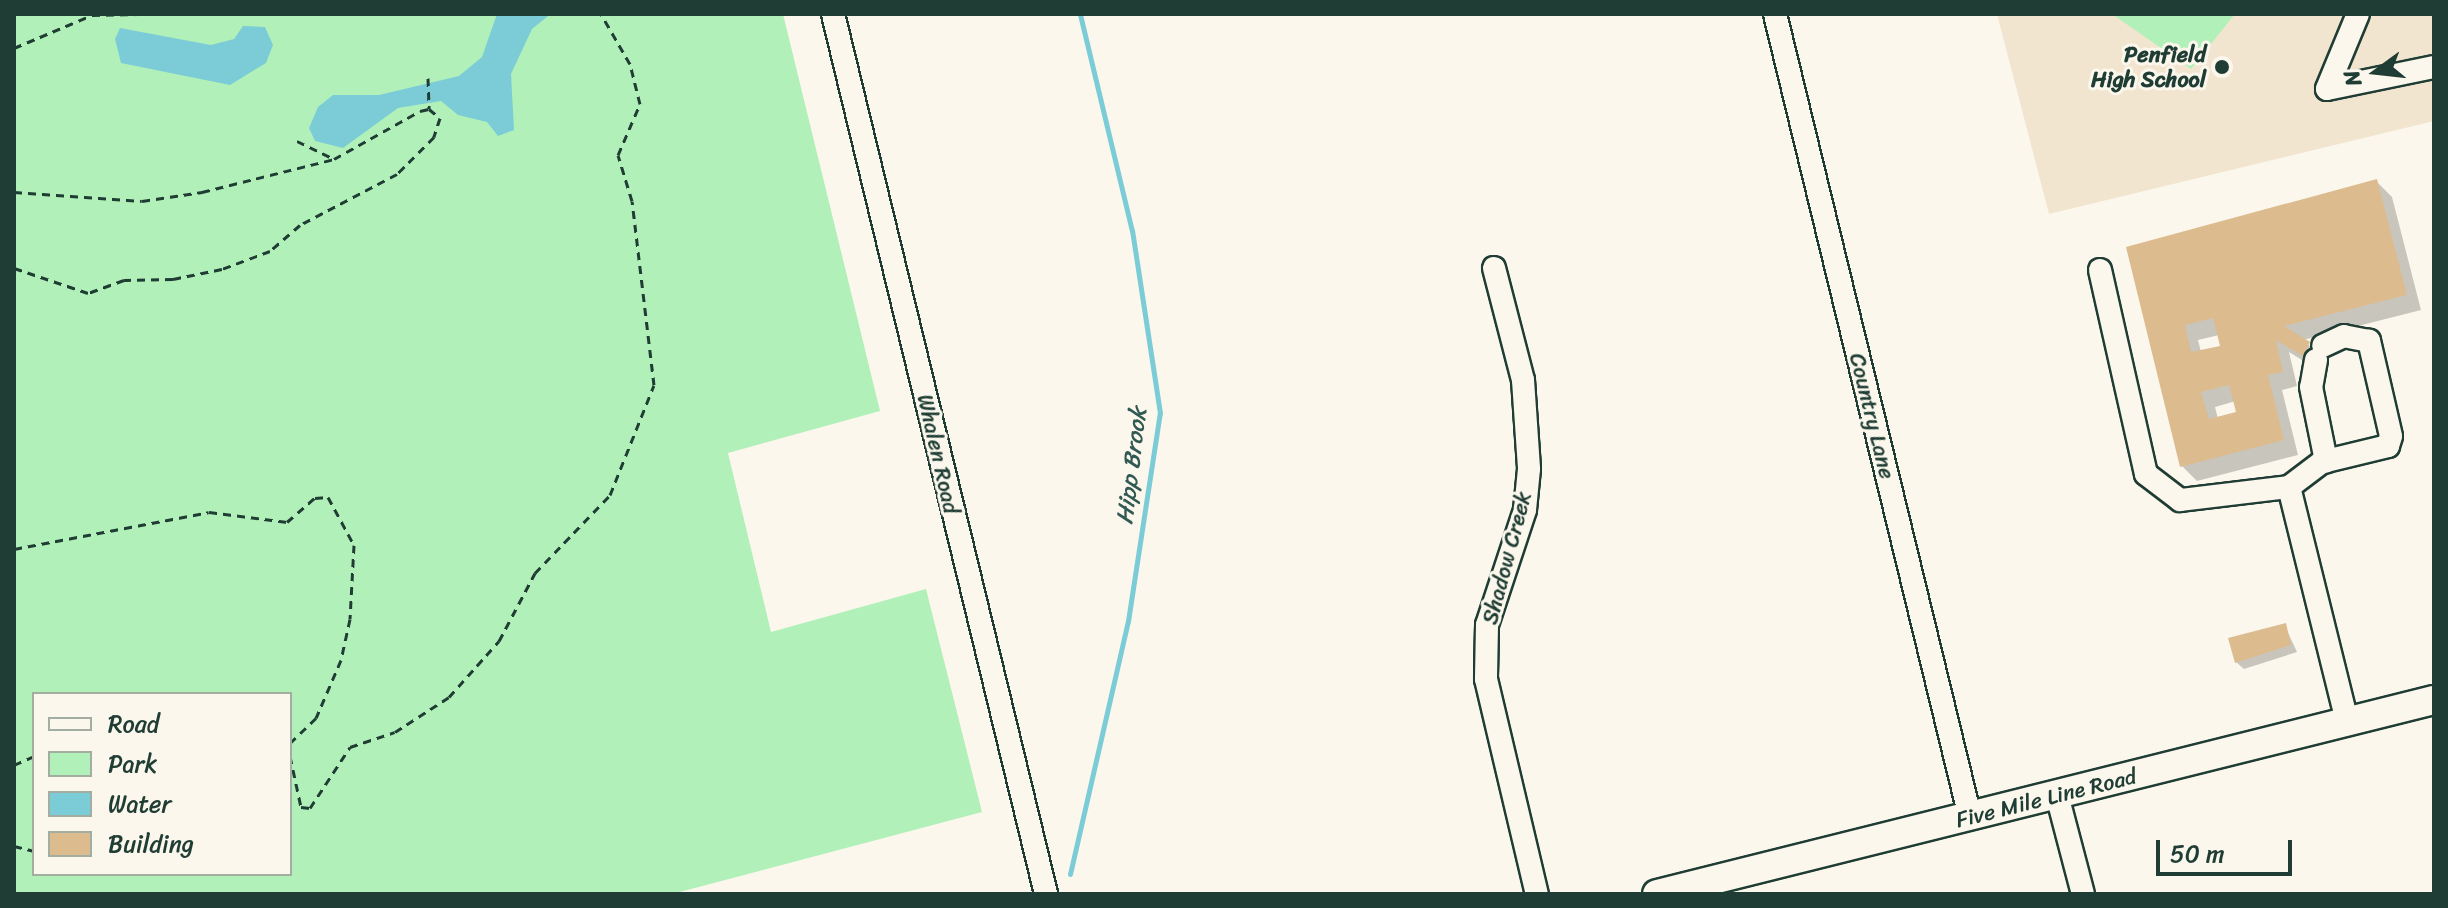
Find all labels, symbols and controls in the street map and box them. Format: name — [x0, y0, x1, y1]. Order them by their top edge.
north arrow — [2336, 32, 2416, 112]
place label: Penfield High School — [2091, 41, 2206, 92]
marker: Penfield High School — [2213, 58, 2231, 76]
text: N — [2332, 66, 2373, 91]
street label: Country Lane — [1844, 350, 1900, 482]
street label: Whalen Road — [911, 392, 965, 516]
water label: Hipp Brook — [1111, 406, 1153, 526]
street label: Shadow Creek — [1477, 488, 1537, 628]
legend — [32, 692, 292, 876]
text: Road — [108, 703, 159, 745]
text: Park — [108, 743, 157, 785]
street label: Five Mile Line Road — [1953, 763, 2139, 833]
text: Water — [108, 783, 171, 825]
text: Building — [108, 823, 194, 865]
scale bar — [2160, 824, 2296, 874]
text: 50 m — [2170, 833, 2225, 875]

